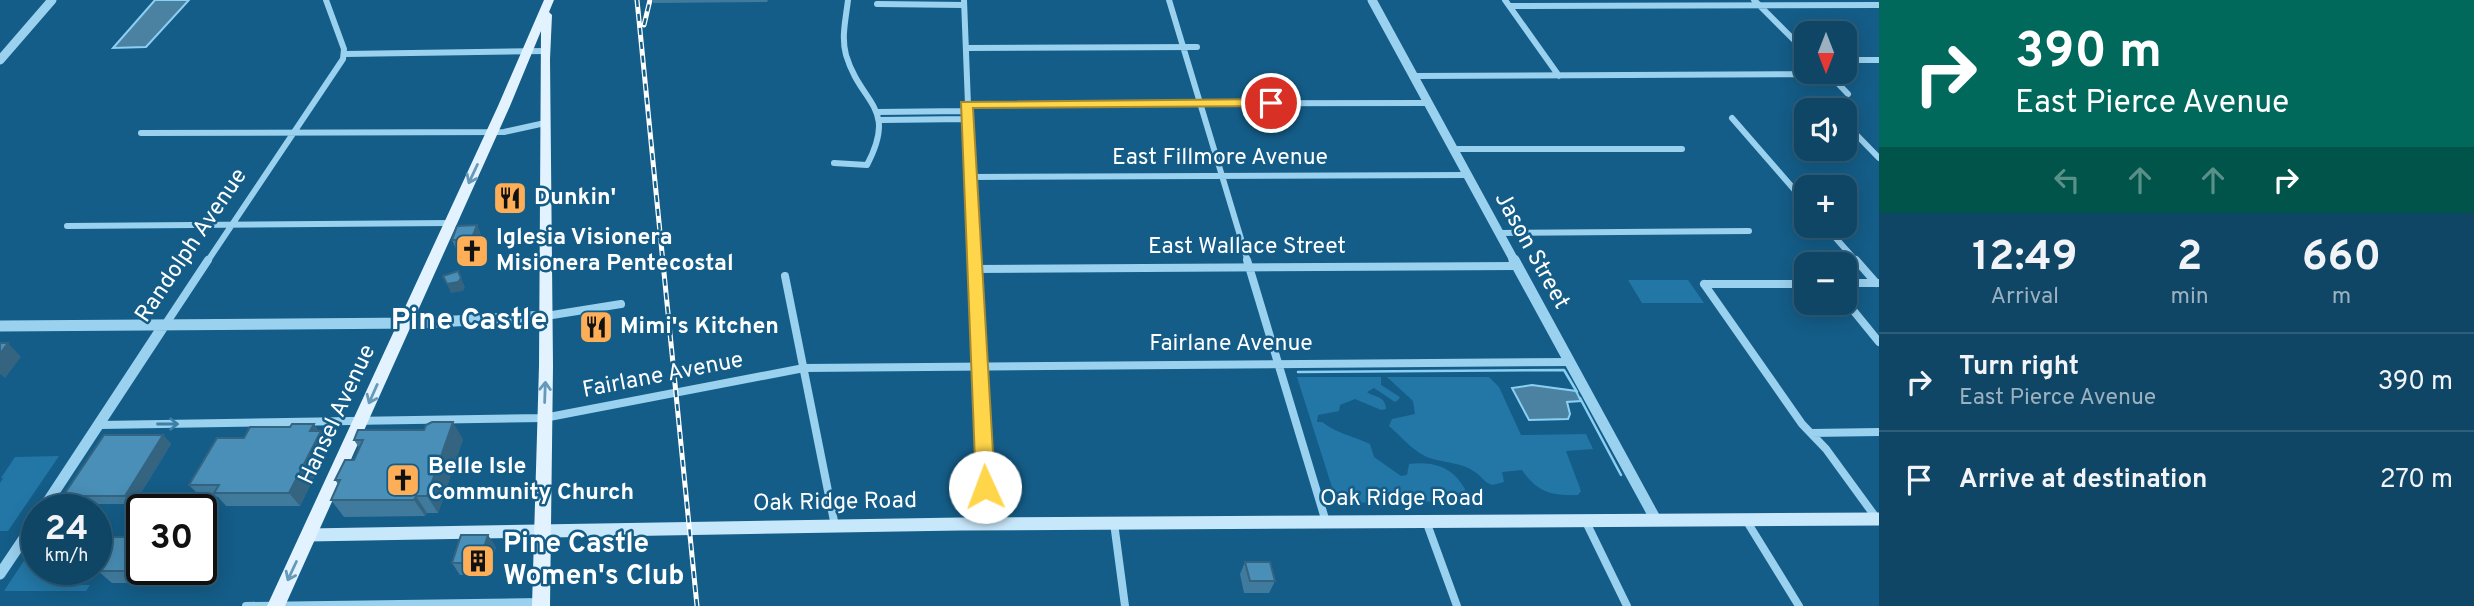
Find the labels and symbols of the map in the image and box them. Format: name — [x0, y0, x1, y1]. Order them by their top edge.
north arrow — [1794, 21, 1857, 84]
pin — [1241, 73, 1301, 133]
street label: East Fillmore Avenue — [1112, 144, 1328, 173]
street label: Randolph Avenue — [130, 163, 254, 329]
one-way arrow — [466, 163, 479, 185]
restaurant icon: Dunkin' — [491, 179, 529, 217]
place label: Dunkin' — [534, 184, 616, 213]
street label: Jason Street — [1487, 187, 1575, 315]
place label: Iglesia Visionera Misionera Pentecostal — [496, 224, 734, 279]
church icon: Iglesia Visionera Misionera Pentecostal — [453, 232, 491, 270]
street label: East Wallace Street — [1148, 233, 1346, 262]
district label: Pine Castle — [391, 303, 547, 340]
restaurant icon: Mimi's Kitchen — [577, 308, 615, 346]
place label: Mimi's Kitchen — [620, 313, 779, 342]
street label: Fairlane Avenue — [1149, 330, 1313, 359]
street label: Hansel Avenue — [293, 340, 383, 490]
street label: Fairlane Avenue — [580, 346, 746, 406]
one-way arrow — [539, 380, 552, 403]
one-way arrow — [366, 382, 379, 404]
one-way arrow — [156, 417, 179, 431]
position arrow — [948, 450, 1022, 524]
place label: Belle Isle Community Church — [428, 453, 634, 508]
church icon: Belle Isle Community Church — [384, 461, 422, 499]
street label: Oak Ridge Road — [1320, 485, 1484, 514]
street label: Oak Ridge Road — [753, 487, 917, 519]
speed limit sign: 30 — [126, 494, 217, 585]
place label: Pine Castle Women's Club — [503, 527, 684, 595]
building icon: Pine Castle Women's Club — [459, 542, 497, 580]
one-way arrow — [285, 559, 298, 581]

